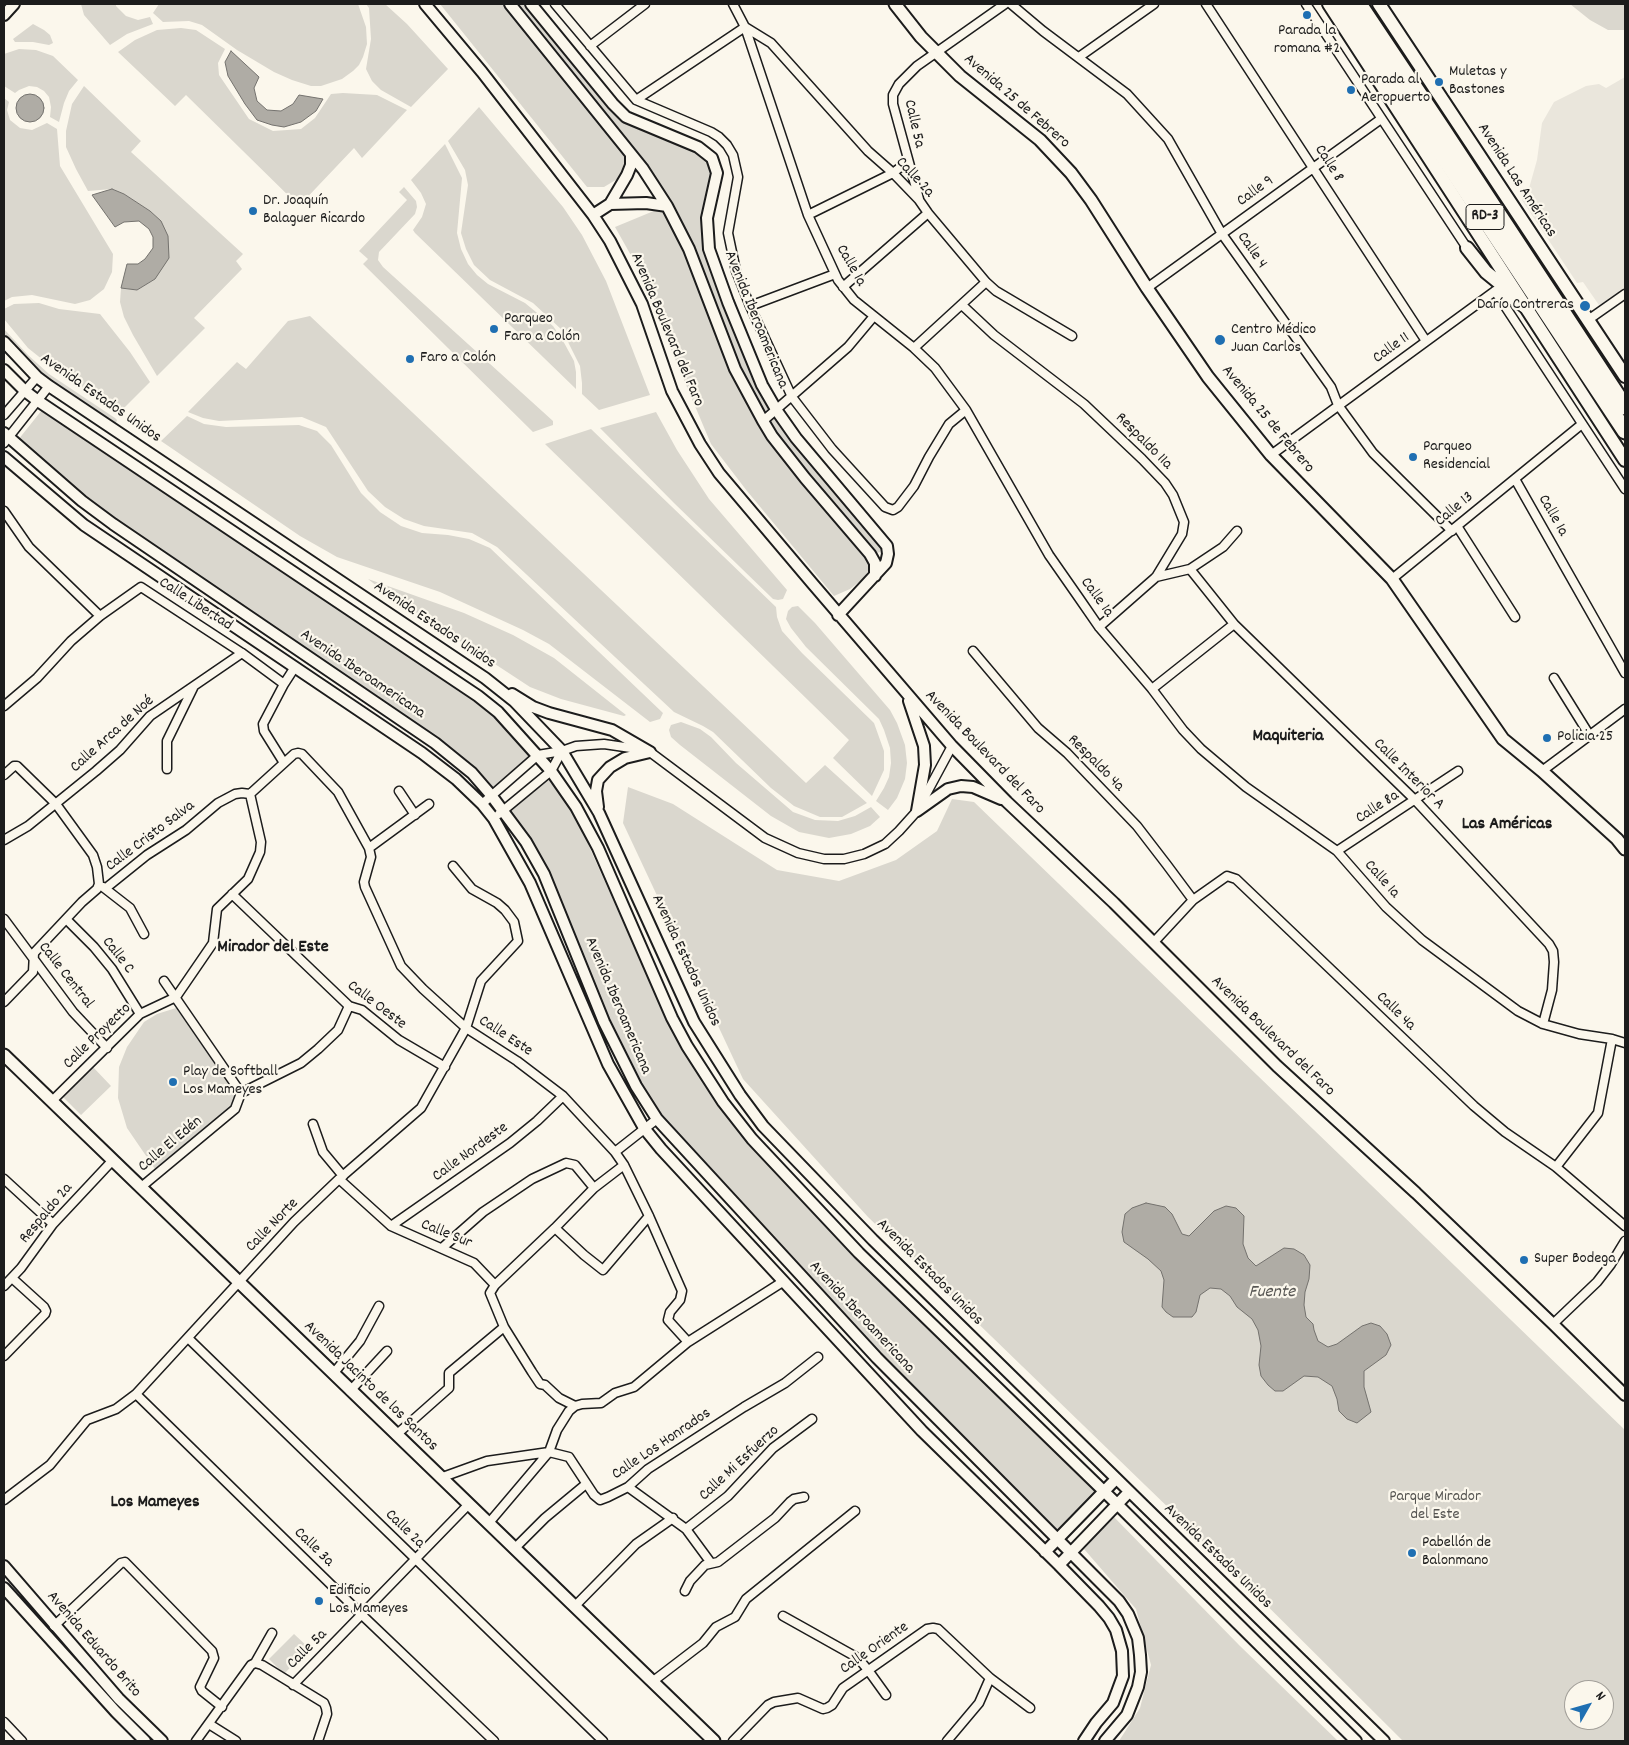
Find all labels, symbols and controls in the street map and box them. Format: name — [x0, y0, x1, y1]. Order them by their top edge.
marker: Parada la romana #2 — [1301, 9, 1313, 21]
place label: Parada la romana #2 — [1274, 22, 1340, 60]
street label: Avenida 25 de Febrero — [959, 51, 1073, 153]
place label: Muletas y Bastones — [1449, 63, 1506, 101]
place label: Parada al Aeropuerto — [1361, 71, 1430, 109]
marker: Muletas y Bastones — [1433, 76, 1445, 88]
marker: Parada al Aeropuerto — [1345, 84, 1357, 96]
street label: Calle 5a — [898, 98, 928, 150]
street label: Avenida Las Américas — [1472, 120, 1560, 242]
street label: Calle 8 — [1309, 142, 1347, 186]
street label: Calle 2a — [891, 154, 937, 202]
street label: Calle 9 — [1234, 172, 1278, 212]
place label: Dr. Joaquín Balaguer Ricardo — [263, 192, 365, 230]
road number: RD-3 — [1466, 204, 1504, 230]
marker: Dr. Joaquín Balaguer Ricardo — [247, 205, 259, 217]
street label: Calle 4 — [1232, 229, 1270, 273]
street label: Calle 1a — [831, 242, 869, 290]
street label: Avenida Iberoamericana — [719, 248, 791, 392]
street label: Avenida Boulevard del Faro — [625, 250, 707, 410]
place label: Darío Contreras — [1477, 296, 1574, 316]
marker: Darío Contreras — [1578, 299, 1592, 313]
place label: Parqueo Faro a Colón — [504, 310, 580, 348]
place label: Centro Médico Juan Carlos — [1231, 321, 1316, 359]
marker: Parqueo Faro a Colón — [488, 323, 500, 335]
street label: Calle 11 — [1370, 329, 1414, 369]
marker: Centro Médico Juan Carlos — [1213, 333, 1227, 347]
place label: Faro a Colón — [420, 349, 496, 369]
street label: Avenida Estados Unidos — [36, 350, 164, 448]
marker: Faro a Colón — [404, 353, 416, 365]
street label: Avenida 25 de Febrero — [1216, 362, 1318, 478]
street label: Respaldo 11a — [1110, 409, 1176, 475]
place label: Parqueo Residencial — [1423, 438, 1490, 476]
marker: Parqueo Residencial — [1407, 451, 1419, 463]
street label: Calle 13 — [1432, 488, 1478, 532]
street label: Calle 1a — [1533, 492, 1571, 540]
street label: Calle Libertad — [155, 574, 235, 636]
street label: Calle 1a — [1075, 574, 1117, 622]
street label: Avenida Estados Unidos — [369, 578, 499, 674]
street label: Avenida Iberoamericana — [296, 626, 428, 724]
street label: Avenida Boulevard del Faro — [920, 687, 1048, 819]
street label: Calle Arca de Noé — [67, 692, 159, 778]
district label: Maquiteria — [1252, 727, 1324, 749]
place label: Policia 25 — [1557, 728, 1613, 748]
street label: Respaldo 4a — [1063, 732, 1127, 796]
marker: Policia 25 — [1541, 732, 1553, 744]
street label: Calle Interior A — [1368, 735, 1448, 815]
street label: Calle 8a — [1353, 787, 1403, 829]
street label: Calle Cristo Salva — [103, 797, 199, 877]
district label: Las Américas — [1462, 815, 1552, 837]
street label: Calle 1a — [1359, 857, 1403, 903]
street label: Avenida Estados Unidos — [646, 892, 724, 1030]
street label: Calle C — [97, 934, 137, 978]
street label: Avenida Iberoamericana — [580, 935, 654, 1077]
district label: Mirador del Este — [217, 938, 329, 960]
street label: Calle Central — [33, 939, 97, 1013]
street label: Avenida Boulevard del Faro — [1206, 973, 1338, 1101]
street label: Calle Oeste — [342, 977, 410, 1035]
street label: Calle 4a — [1371, 988, 1419, 1036]
street label: Calle Proyecto — [60, 1000, 136, 1074]
street label: Calle Este — [474, 1012, 536, 1062]
place label: Play de Softball Los Mameyes — [183, 1063, 278, 1101]
marker: Play de Softball Los Mameyes — [167, 1076, 179, 1088]
street label: Calle El Edén — [135, 1113, 207, 1177]
street label: Calle Nordeste — [429, 1119, 513, 1187]
street label: Respaldo 2a — [16, 1180, 78, 1248]
street label: Calle Norte — [243, 1195, 303, 1257]
street label: Calle Sur — [418, 1216, 474, 1254]
street label: Avenida Estados Unidos — [872, 1216, 986, 1330]
place label: Super Bodega — [1534, 1250, 1616, 1270]
marker: Super Bodega — [1518, 1254, 1530, 1266]
street label: Avenida Iberoamericana — [804, 1258, 918, 1378]
water label: Fuente — [1249, 1283, 1295, 1305]
street label: Avenida Jacinto de los Santos — [299, 1318, 441, 1456]
street label: Calle Los Honrados — [609, 1405, 715, 1485]
street label: Calle Mi Esfuerzo — [696, 1422, 784, 1506]
park label: Parque Mirador del Este — [1389, 1488, 1481, 1526]
district label: Los Mameyes — [110, 1493, 200, 1515]
street label: Avenida Estados Unidos — [1159, 1500, 1275, 1614]
street label: Calle 2a — [380, 1506, 428, 1554]
street label: Calle 3a — [289, 1524, 337, 1572]
place label: Pabellón de Balonmano — [1422, 1534, 1491, 1572]
marker: Pabellón de Balonmano — [1406, 1547, 1418, 1559]
place label: Edificio Los Mameyes — [329, 1582, 408, 1620]
street label: Avenida Eduardo Brito — [42, 1588, 144, 1702]
marker: Edificio Los Mameyes — [313, 1595, 325, 1607]
street label: Calle Oriente — [837, 1618, 913, 1680]
street label: Calle 5a — [284, 1626, 332, 1674]
north arrow — [1564, 1680, 1614, 1730]
text: N — [1590, 1687, 1610, 1705]

